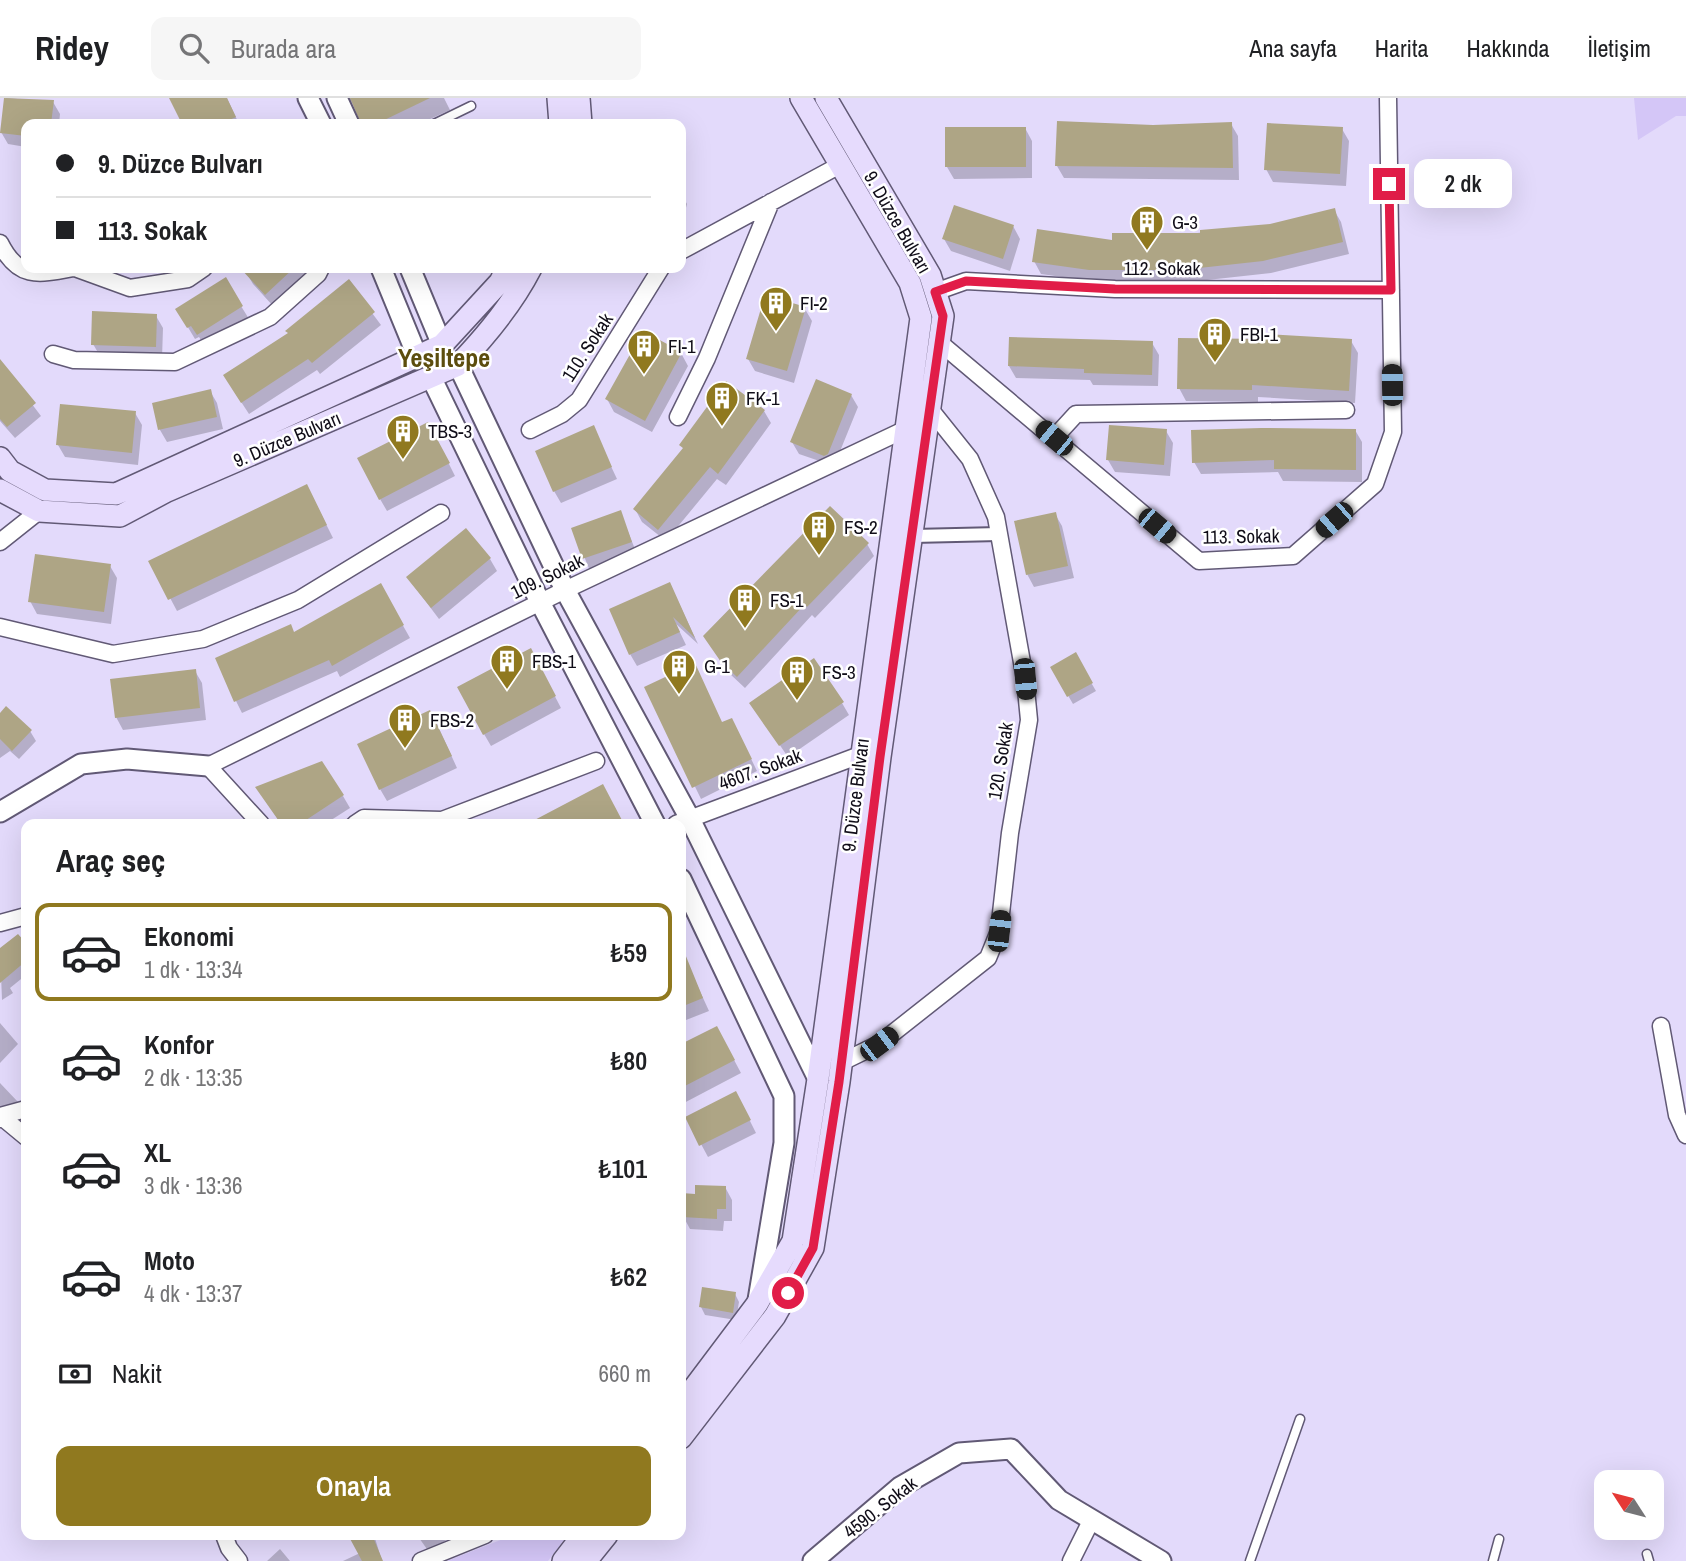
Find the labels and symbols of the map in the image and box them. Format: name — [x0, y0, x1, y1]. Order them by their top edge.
callout: 2 dk — [1414, 160, 1512, 208]
street label: 9. Düzce Bulvarı — [858, 166, 938, 278]
route end — [1373, 168, 1405, 200]
building icon: G-3 — [1128, 203, 1166, 252]
place label: G-3 — [1172, 209, 1198, 235]
street label: 112. Sokak — [1124, 255, 1201, 281]
building icon: FI-2 — [757, 284, 795, 333]
place label: FI-2 — [800, 290, 828, 316]
street label: 110. Sokak — [555, 308, 619, 386]
building icon: FBI-1 — [1196, 315, 1234, 364]
place label: FBI-1 — [1240, 321, 1278, 347]
building icon: FI-1 — [625, 327, 663, 376]
place label: FI-1 — [668, 333, 696, 359]
district label: Yeşiltepe — [398, 340, 490, 375]
car — [1382, 364, 1403, 406]
building icon: FK-1 — [703, 379, 741, 428]
place label: FK-1 — [746, 385, 780, 411]
street label: 9. Düzce Bulvarı — [229, 405, 345, 473]
building icon: TBS-3 — [384, 412, 422, 461]
car — [1032, 416, 1077, 460]
place label: TBS-3 — [428, 418, 472, 444]
car — [1312, 498, 1357, 542]
car — [1135, 504, 1180, 548]
building icon: FS-2 — [800, 508, 838, 557]
place label: FS-2 — [844, 514, 878, 540]
street label: 113. Sokak — [1202, 522, 1280, 550]
street label: 109. Sokak — [506, 547, 588, 605]
building icon: FS-1 — [726, 581, 764, 630]
place label: FS-1 — [770, 587, 804, 613]
building icon: FBS-1 — [488, 642, 526, 691]
building icon: G-1 — [660, 647, 698, 696]
place label: FBS-1 — [532, 648, 576, 674]
place label: G-1 — [704, 653, 730, 679]
building icon: FS-3 — [778, 653, 816, 702]
car — [1013, 657, 1038, 701]
place label: FS-3 — [822, 659, 856, 685]
building icon: FBS-2 — [386, 701, 424, 750]
place label: FBS-2 — [430, 707, 474, 733]
street label: 120. Sokak — [981, 720, 1019, 802]
street label: 9. Düzce Bulvarı — [835, 737, 875, 853]
street label: 4607. Sokak — [715, 742, 805, 796]
car — [987, 909, 1012, 953]
car — [856, 1023, 903, 1065]
route start — [772, 1277, 804, 1309]
street label: 4590. Sokak — [838, 1470, 922, 1544]
north arrow — [1594, 1470, 1664, 1540]

